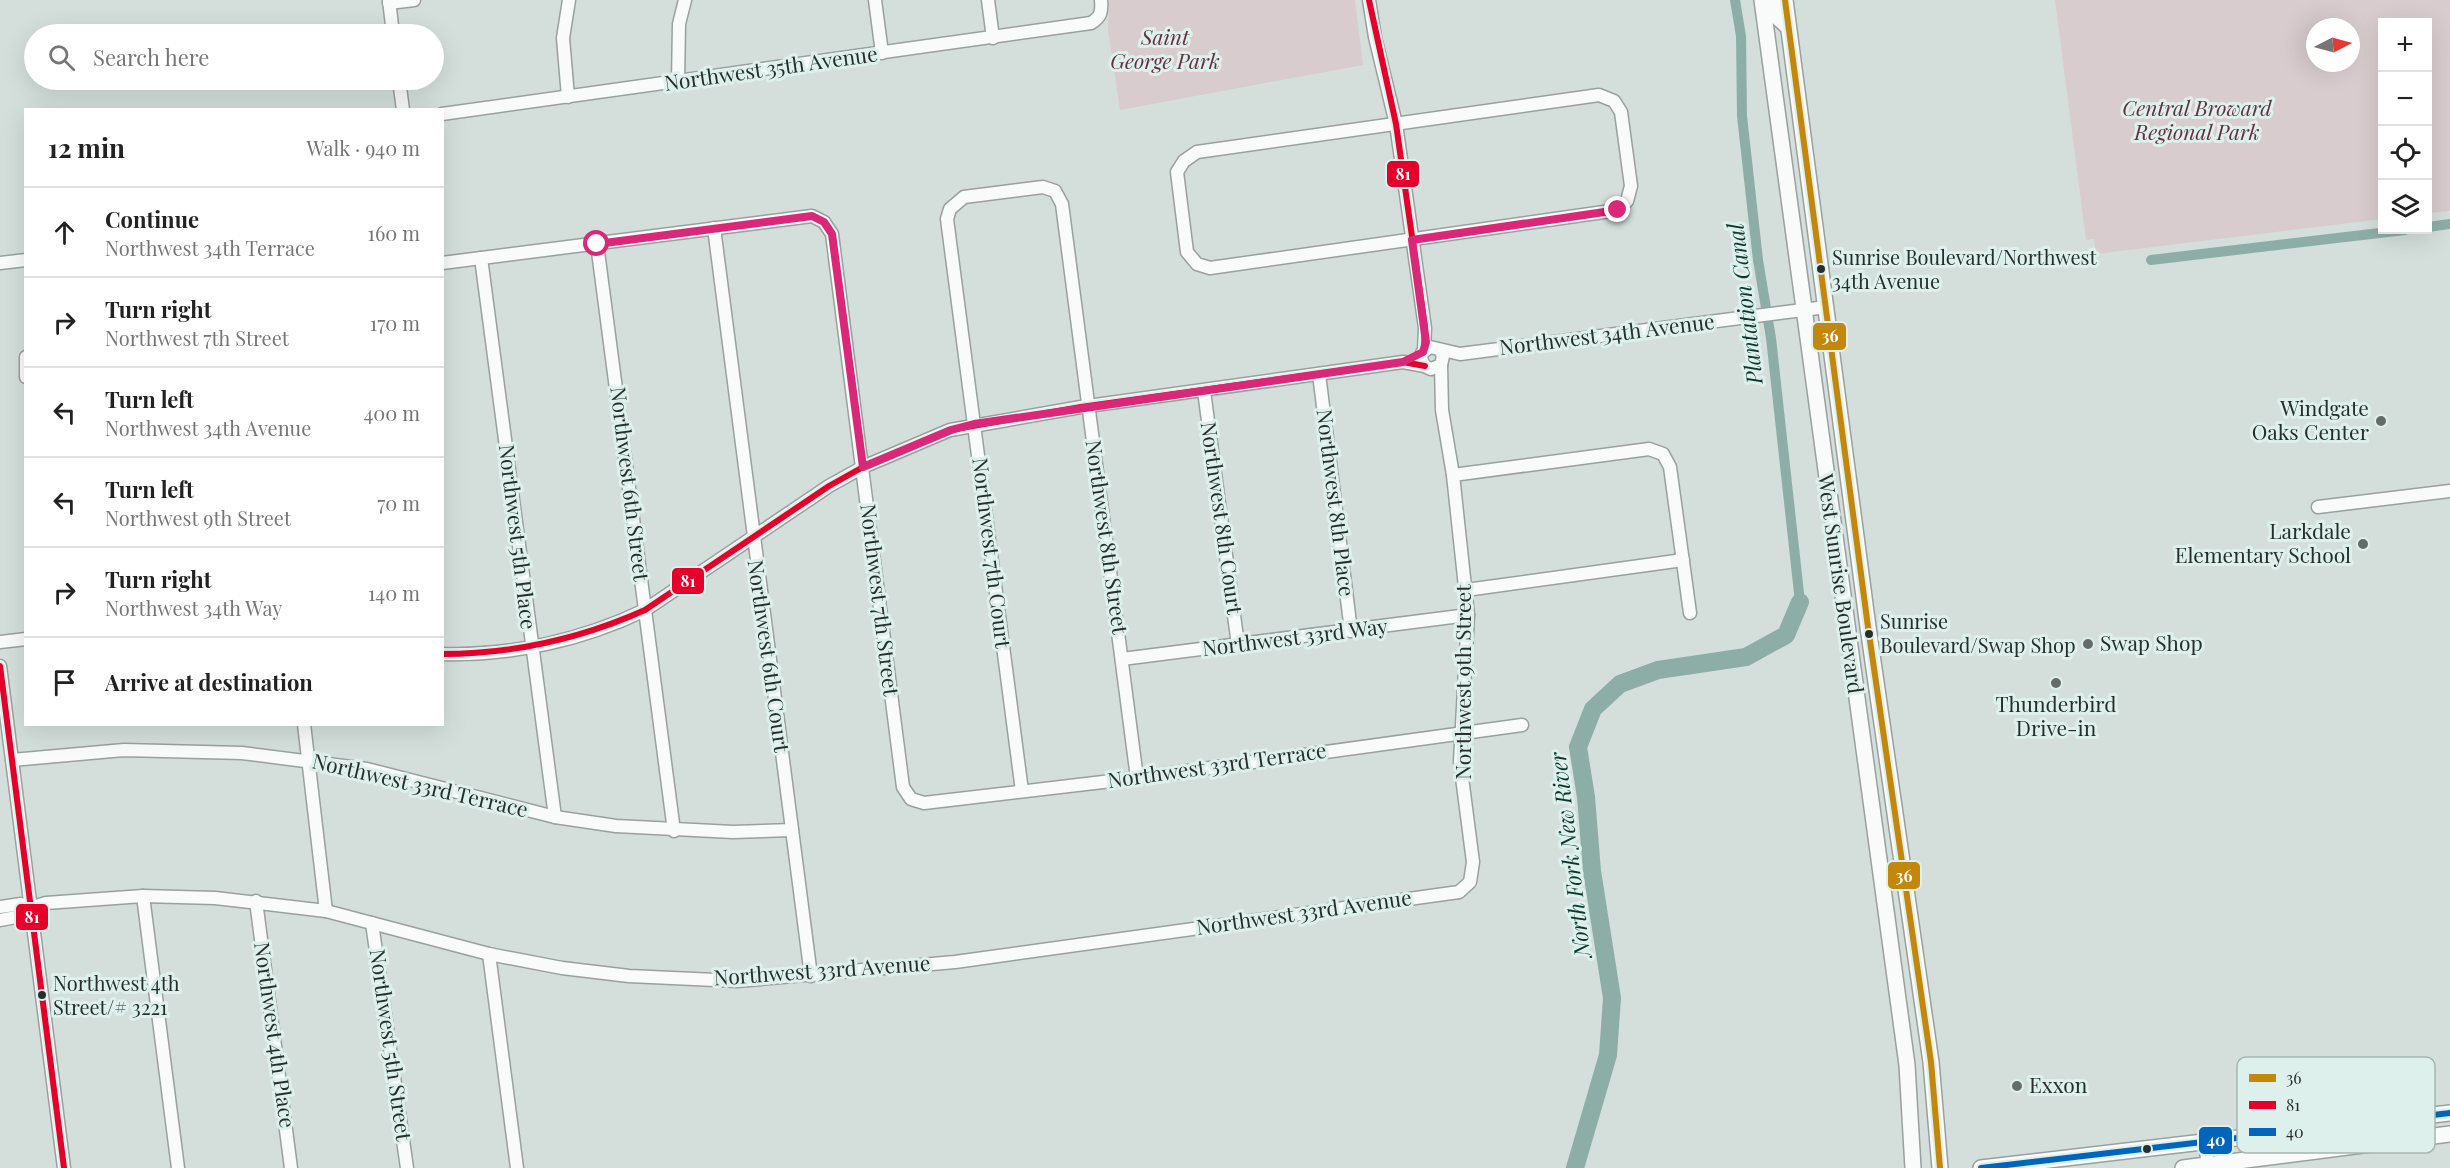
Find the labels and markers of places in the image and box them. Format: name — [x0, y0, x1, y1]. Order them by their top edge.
place label: Sunrise Boulevard/Northwest 34th Avenue — [1832, 243, 2097, 294]
marker: Sunrise Boulevard/Northwest 34th Avenue — [1815, 263, 1827, 275]
place label: Windgate Oaks Center — [2252, 393, 2370, 445]
marker: Windgate Oaks Center — [2374, 414, 2388, 428]
place label: Larkdale Elementary School — [2175, 516, 2351, 568]
marker: Larkdale Elementary School — [2356, 537, 2370, 551]
place label: Sunrise Boulevard/Swap Shop — [1880, 607, 2076, 658]
marker: Sunrise Boulevard/Swap Shop — [1863, 628, 1875, 640]
place label: Swap Shop — [2100, 628, 2203, 656]
marker: Swap Shop — [2081, 637, 2095, 651]
marker: Thunderbird Drive-in — [2049, 676, 2063, 690]
place label: Thunderbird Drive-in — [1996, 689, 2116, 741]
place label: Northwest 4th Street/# 3221 — [53, 969, 180, 1020]
marker: Northwest 4th Street/# 3221 — [36, 989, 48, 1001]
place label: Exxon — [2029, 1070, 2088, 1098]
marker: Exxon — [2010, 1079, 2024, 1093]
unlabelled marker — [2141, 1143, 2153, 1155]

